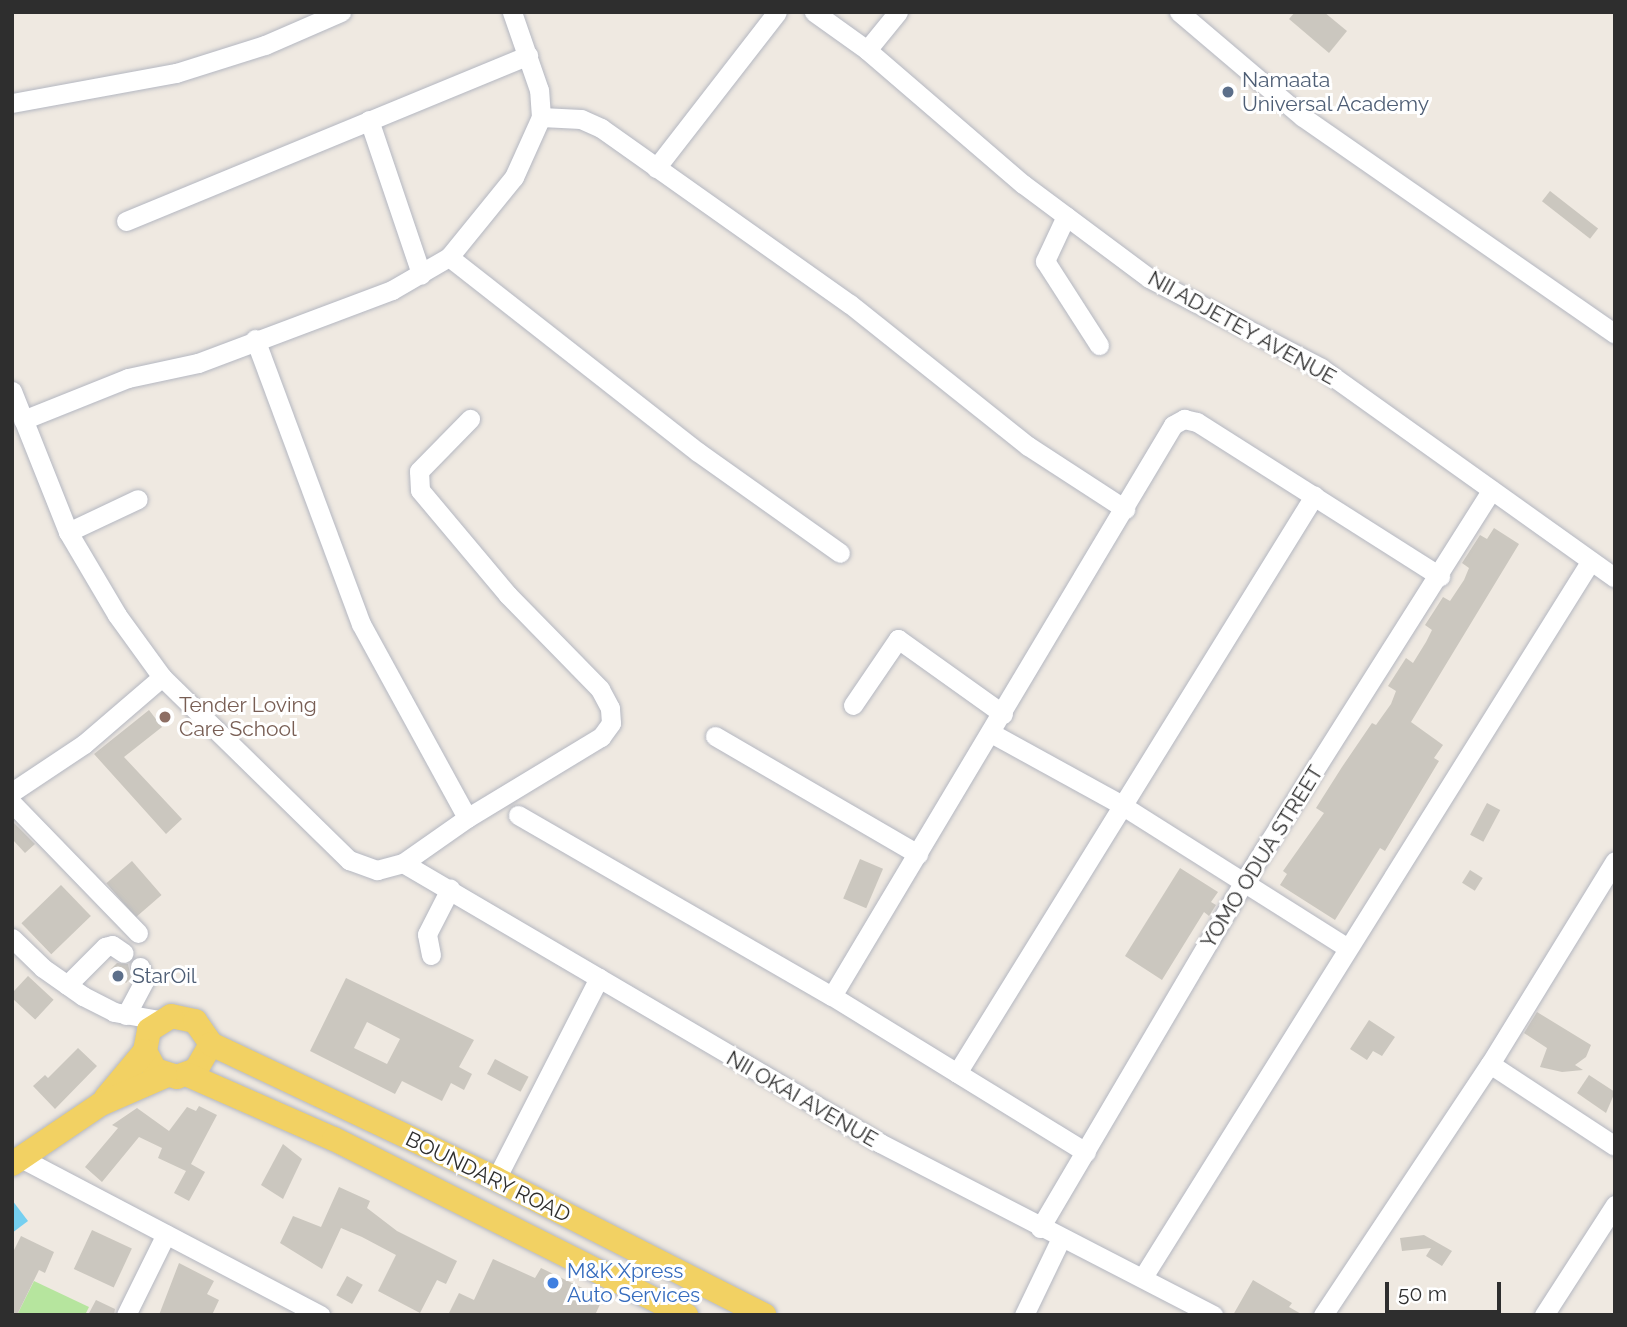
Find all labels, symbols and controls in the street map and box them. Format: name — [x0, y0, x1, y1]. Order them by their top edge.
place label: Namaata Universal Academy — [1242, 67, 1430, 117]
marker: Namaata Universal Academy — [1220, 84, 1236, 100]
street label: NII ADJETEY AVENUE — [1143, 265, 1341, 391]
place label: Tender Loving Care School — [179, 692, 317, 742]
marker: Tender Loving Care School — [157, 709, 173, 725]
street label: YOMO ODUA STREET — [1195, 761, 1329, 953]
place label: StarOil — [132, 963, 196, 989]
marker: StarOil — [110, 968, 126, 984]
street label: NII OKAI AVENUE — [722, 1045, 882, 1153]
street label: BOUNDARY ROAD — [401, 1126, 575, 1228]
place label: M&K Xpress Auto Services — [567, 1258, 700, 1308]
scale bar — [1389, 1268, 1504, 1312]
marker: M&K Xpress Auto Services — [545, 1275, 561, 1291]
text: 50 m — [1398, 1281, 1447, 1306]

